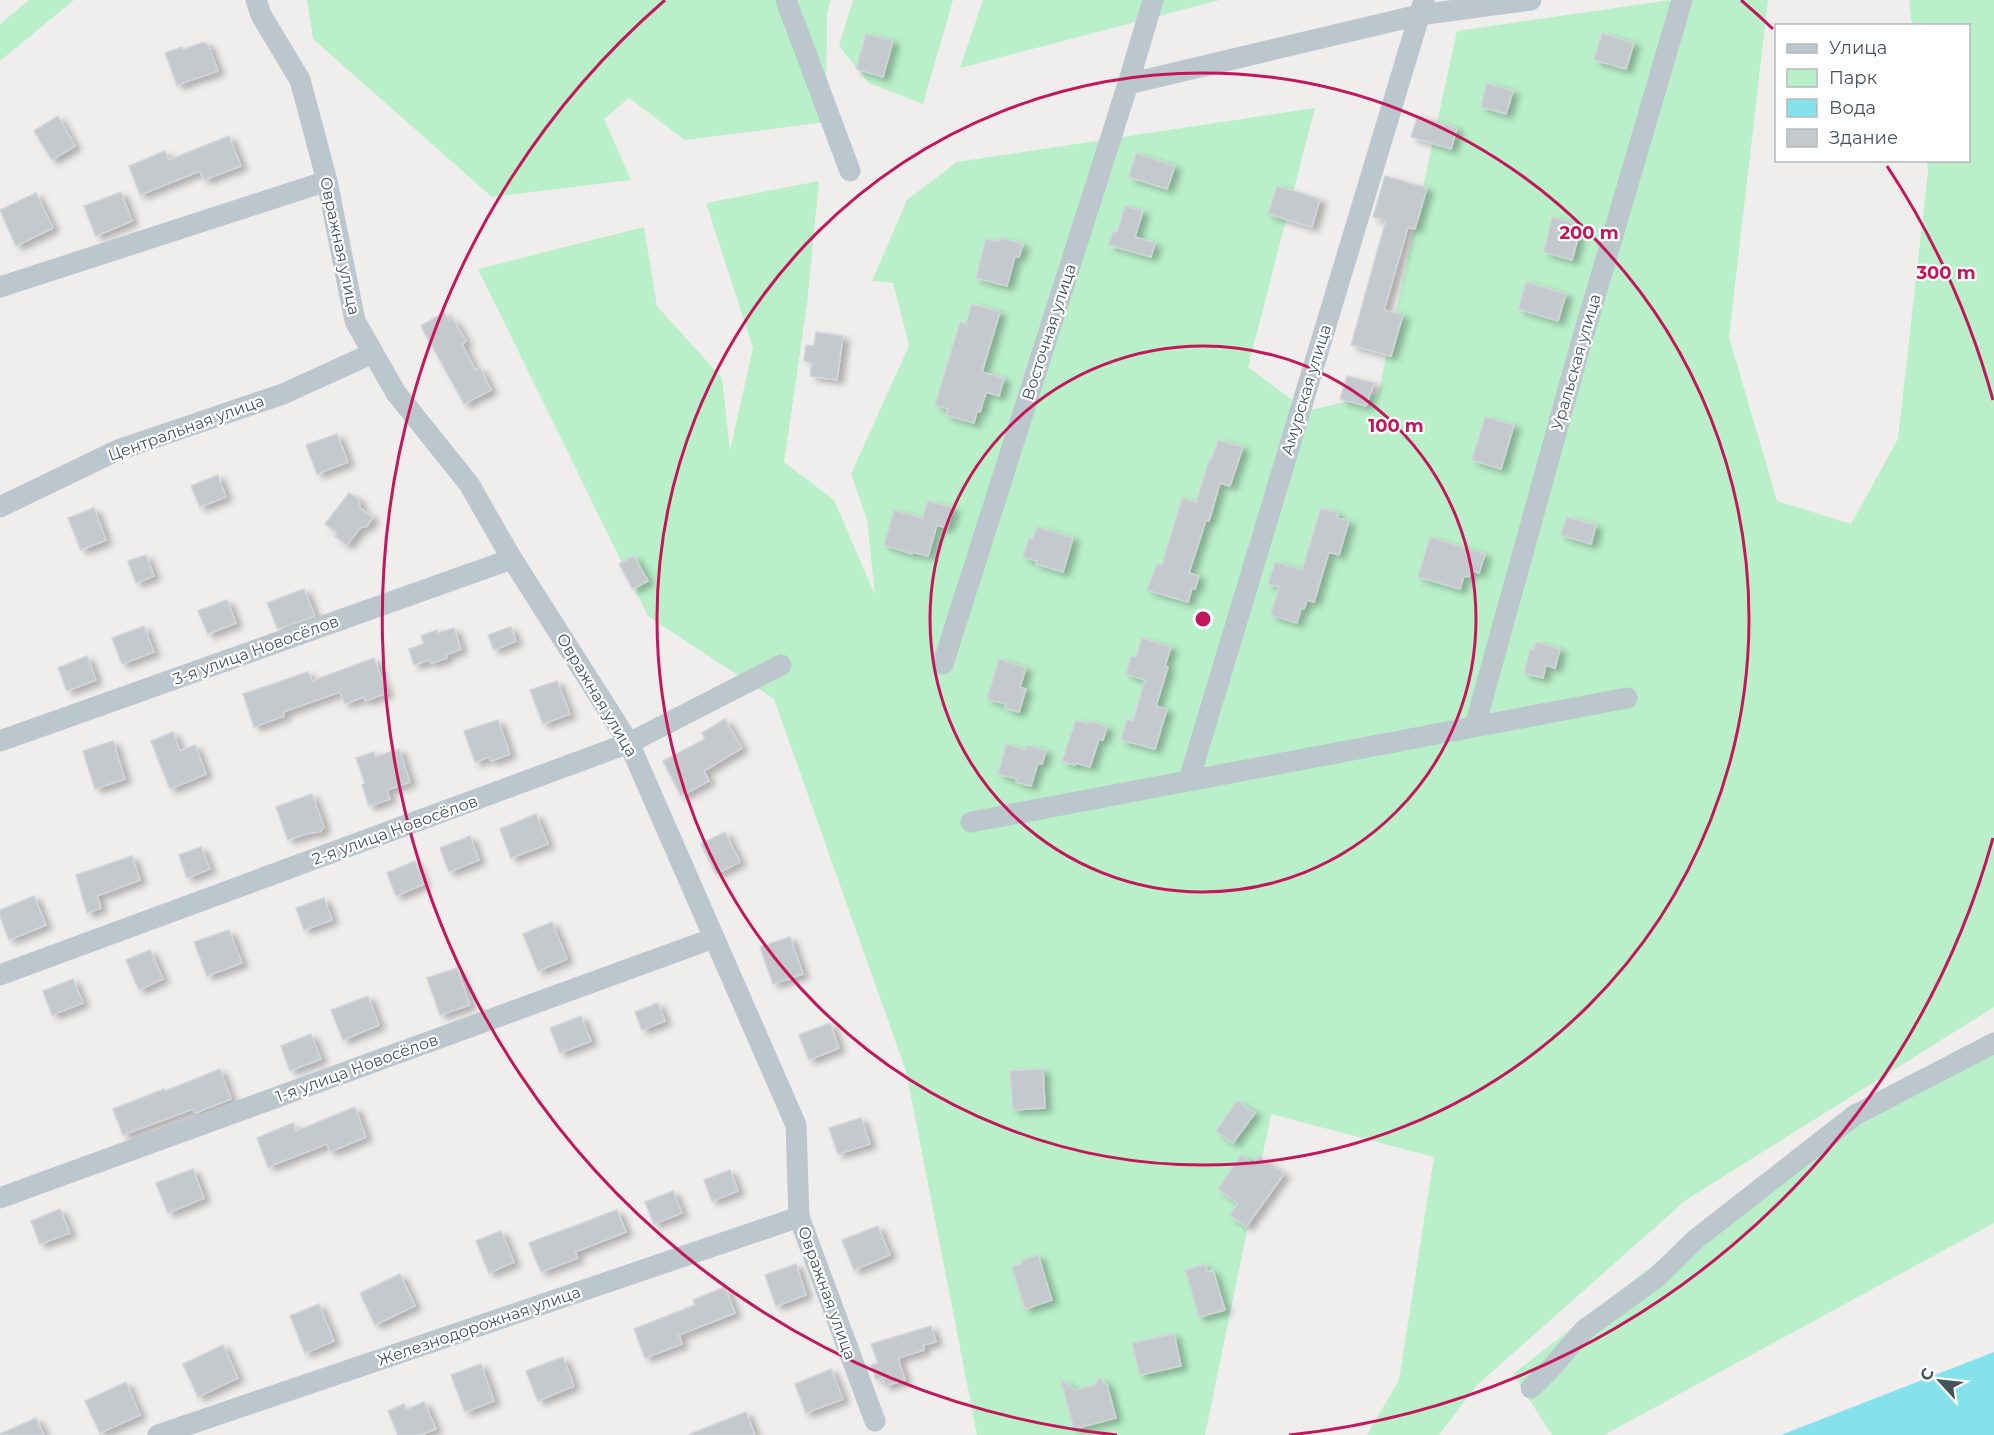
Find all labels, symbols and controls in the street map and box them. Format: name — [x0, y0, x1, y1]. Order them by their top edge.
legend — [1775, 24, 1970, 162]
text: Улица — [1829, 37, 1887, 59]
text: Парк — [1829, 67, 1878, 89]
text: Вода — [1829, 97, 1876, 119]
text: Здание — [1829, 127, 1898, 149]
street label: Овражная улица — [316, 175, 364, 317]
text: 200 m — [1559, 222, 1619, 244]
street label: Восточная улица — [1018, 262, 1080, 402]
text: 300 m — [1915, 262, 1976, 284]
street label: Уральская улица — [1547, 292, 1605, 432]
street label: Амурская улица — [1277, 322, 1335, 458]
street label: Центральная улица — [105, 391, 267, 465]
text: 100 m — [1368, 415, 1424, 437]
centre of rings — [1193, 609, 1213, 629]
street label: 3-я улица Новосёлов — [171, 611, 341, 689]
street label: Овражная улица — [553, 630, 641, 760]
street label: 2-я улица Новосёлов — [310, 791, 480, 869]
street label: 1-я улица Новосёлов — [273, 1030, 441, 1106]
street label: Овражная улица — [794, 1224, 860, 1362]
street label: Железнодорожная улица — [375, 1282, 583, 1370]
north arrow — [1910, 1351, 1970, 1411]
text: С — [1916, 1365, 1938, 1384]

